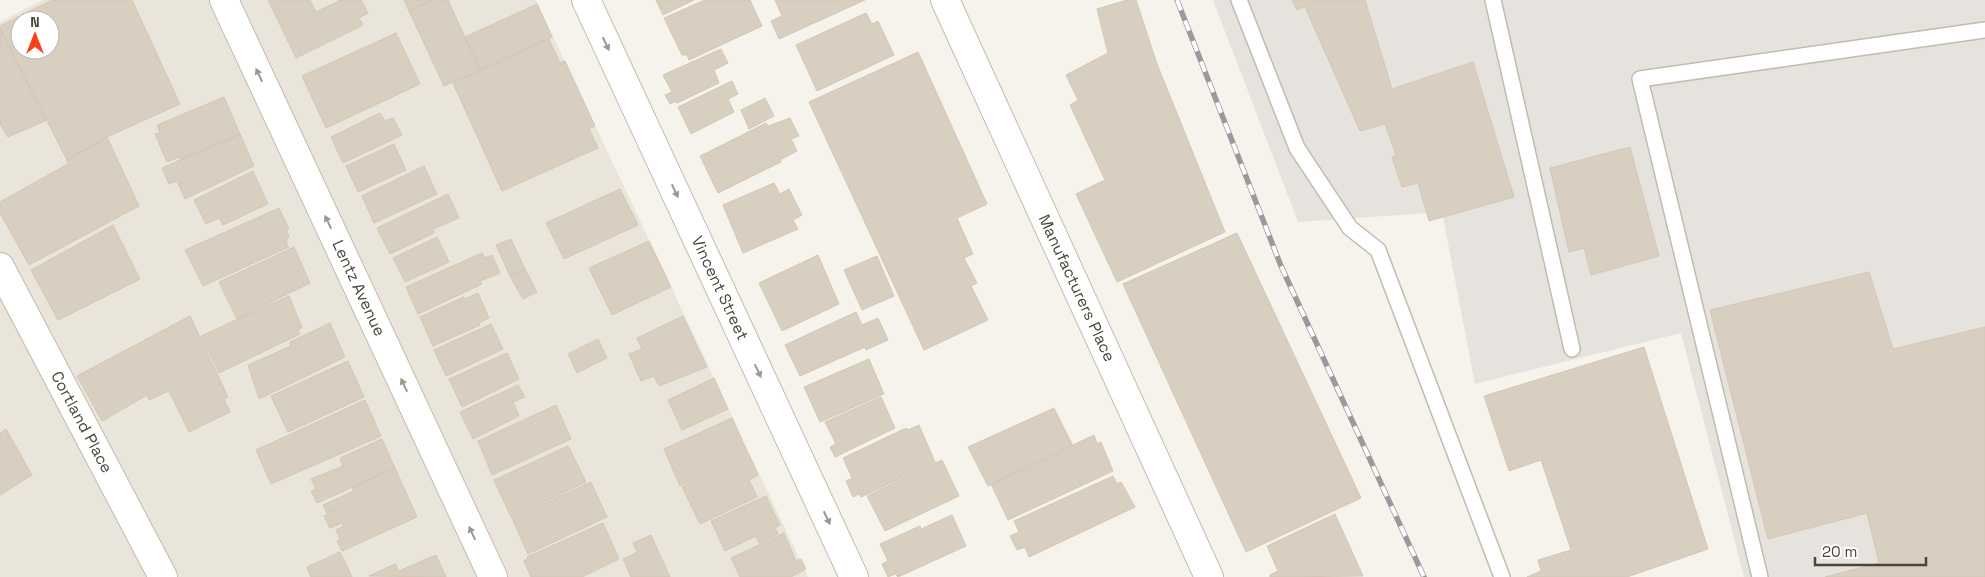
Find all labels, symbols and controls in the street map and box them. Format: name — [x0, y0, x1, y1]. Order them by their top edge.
north arrow — [10, 10, 60, 60]
text: N — [30, 13, 40, 31]
one-way arrow — [603, 37, 611, 51]
one-way arrow — [255, 68, 263, 82]
one-way arrow — [671, 184, 679, 199]
street label: Manufacturers Place — [1034, 211, 1120, 365]
one-way arrow — [323, 215, 331, 229]
street label: Vincent Street — [687, 233, 753, 343]
street label: Lentz Avenue — [328, 237, 390, 339]
one-way arrow — [754, 363, 763, 378]
street label: Cortland Place — [46, 367, 118, 477]
one-way arrow — [399, 378, 407, 392]
one-way arrow — [823, 511, 831, 525]
one-way arrow — [468, 526, 476, 540]
scale bar — [1815, 534, 1926, 566]
text: 20 m — [1822, 542, 1857, 561]

